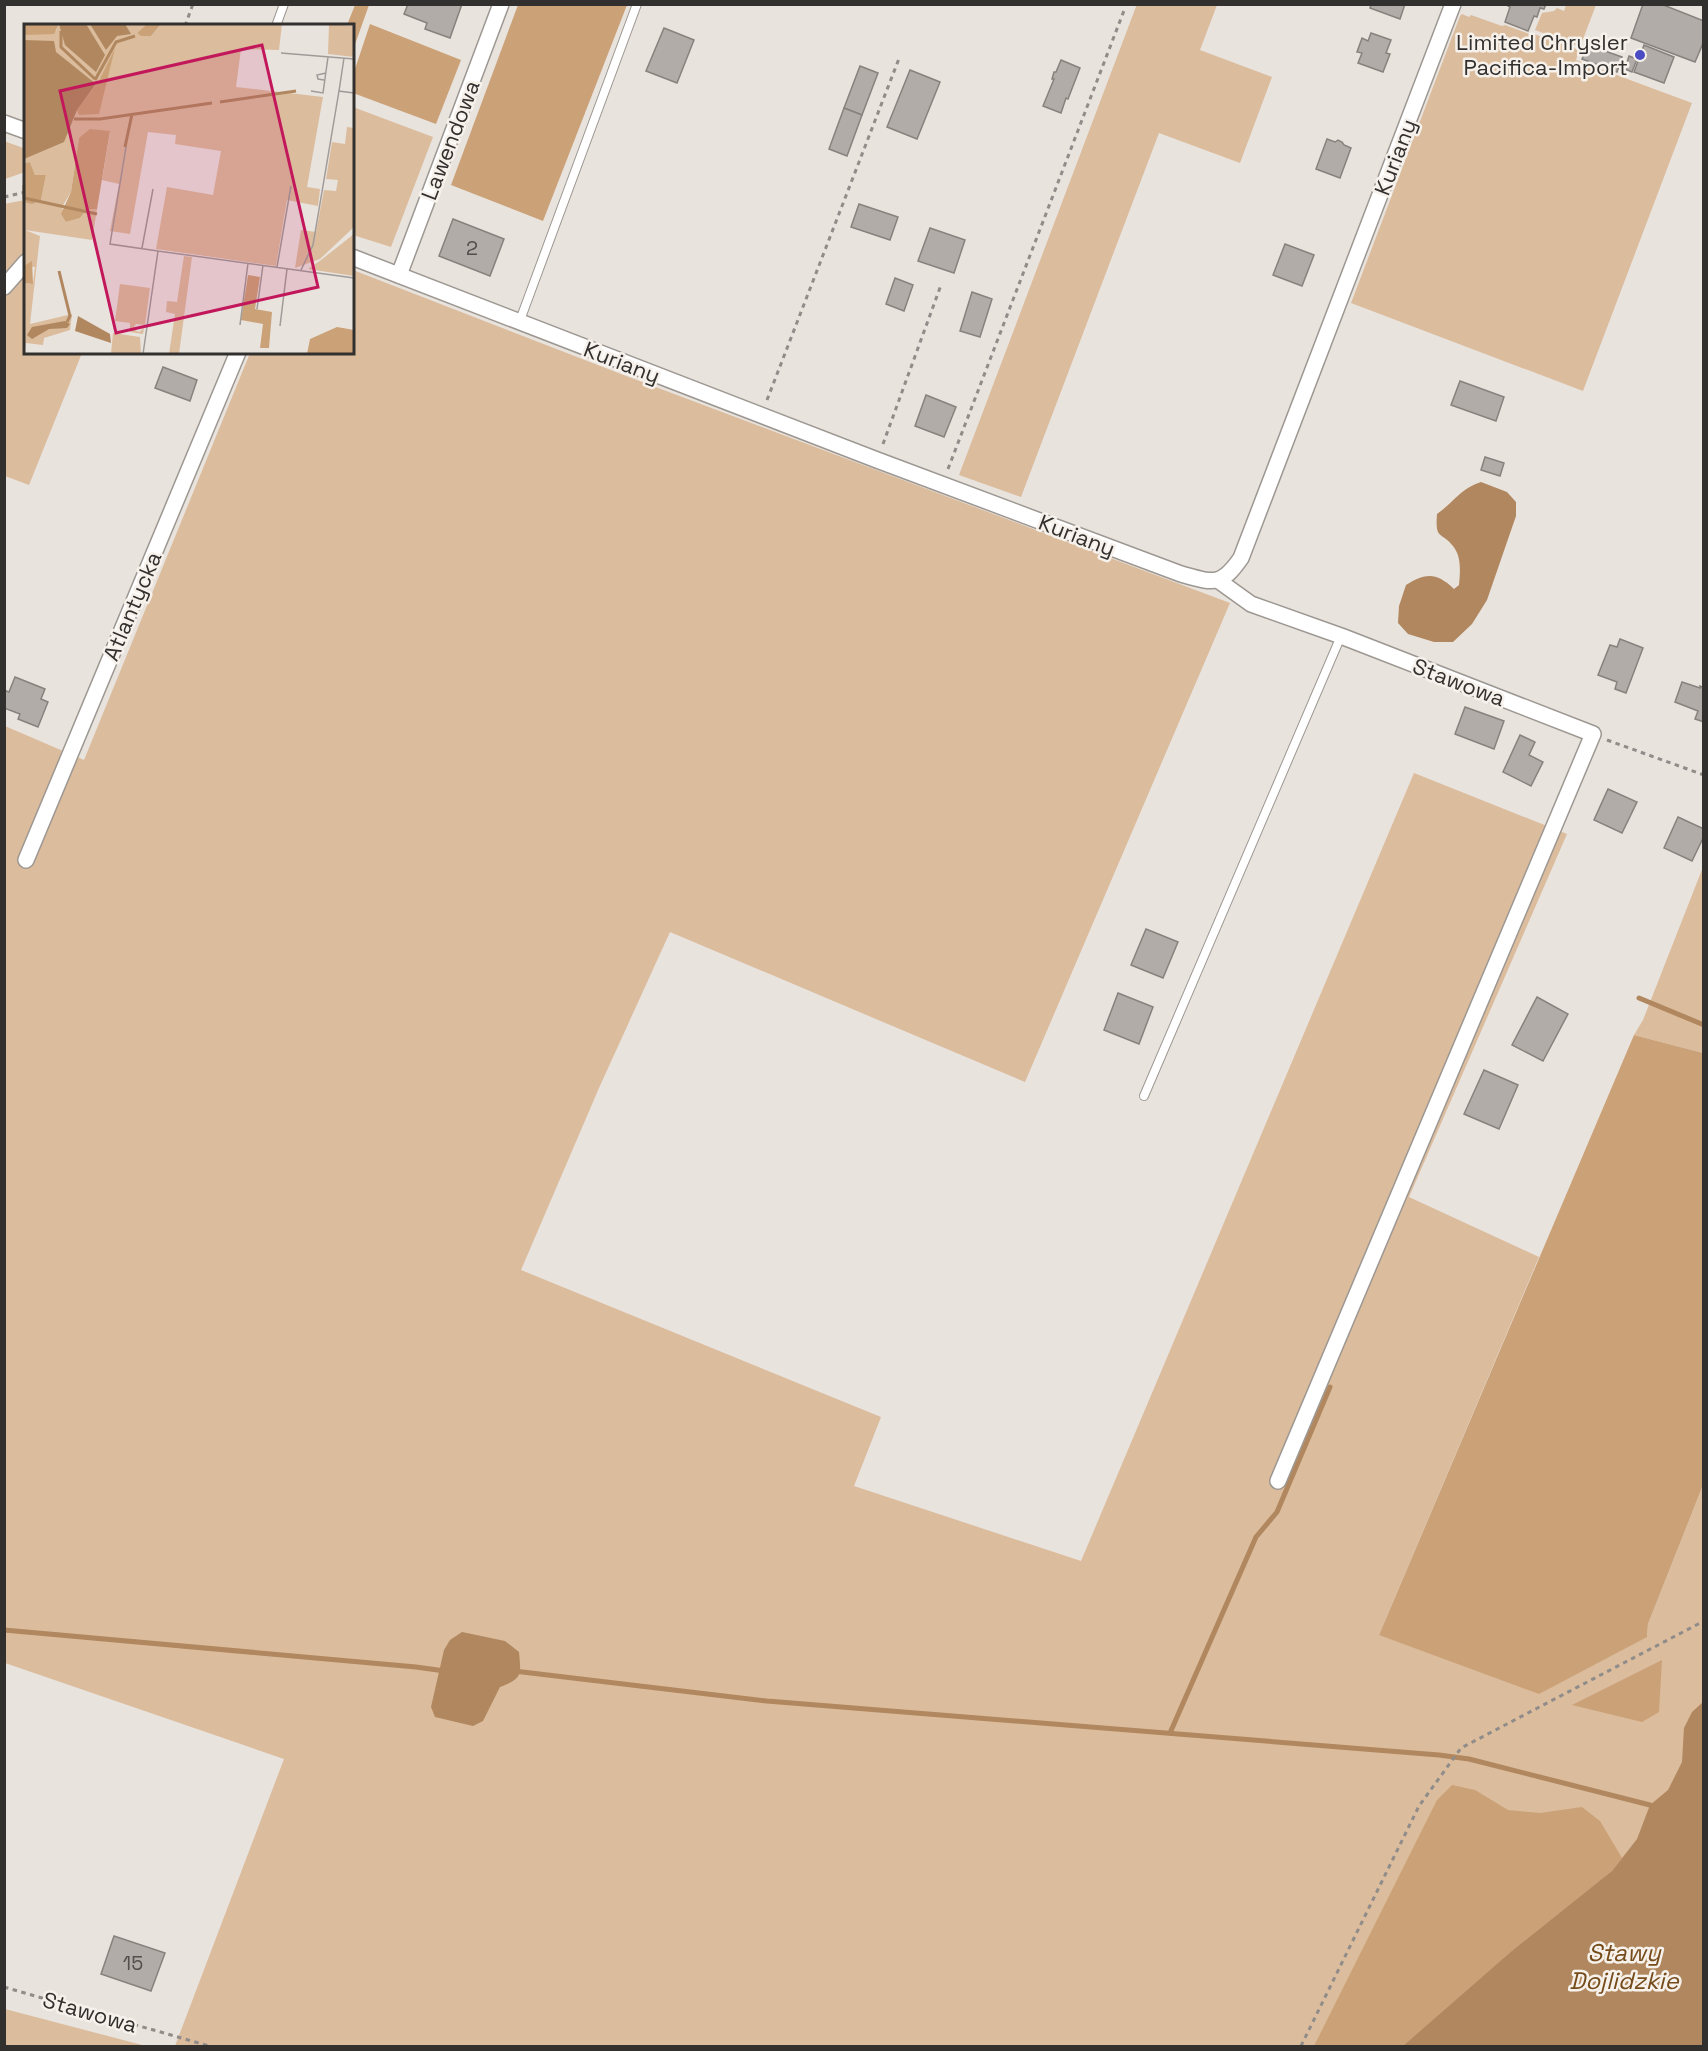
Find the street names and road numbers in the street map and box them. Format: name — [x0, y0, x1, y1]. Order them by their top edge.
street label: Lawendowa — [414, 76, 486, 204]
street label: Kuriany — [1368, 115, 1422, 199]
street label: Kuriany — [580, 335, 664, 389]
street label: Kuriany — [1035, 508, 1119, 562]
street label: Atlantycka — [96, 547, 168, 665]
street label: Stawowa — [1409, 652, 1510, 713]
street label: Stawowa — [40, 1985, 141, 2039]

